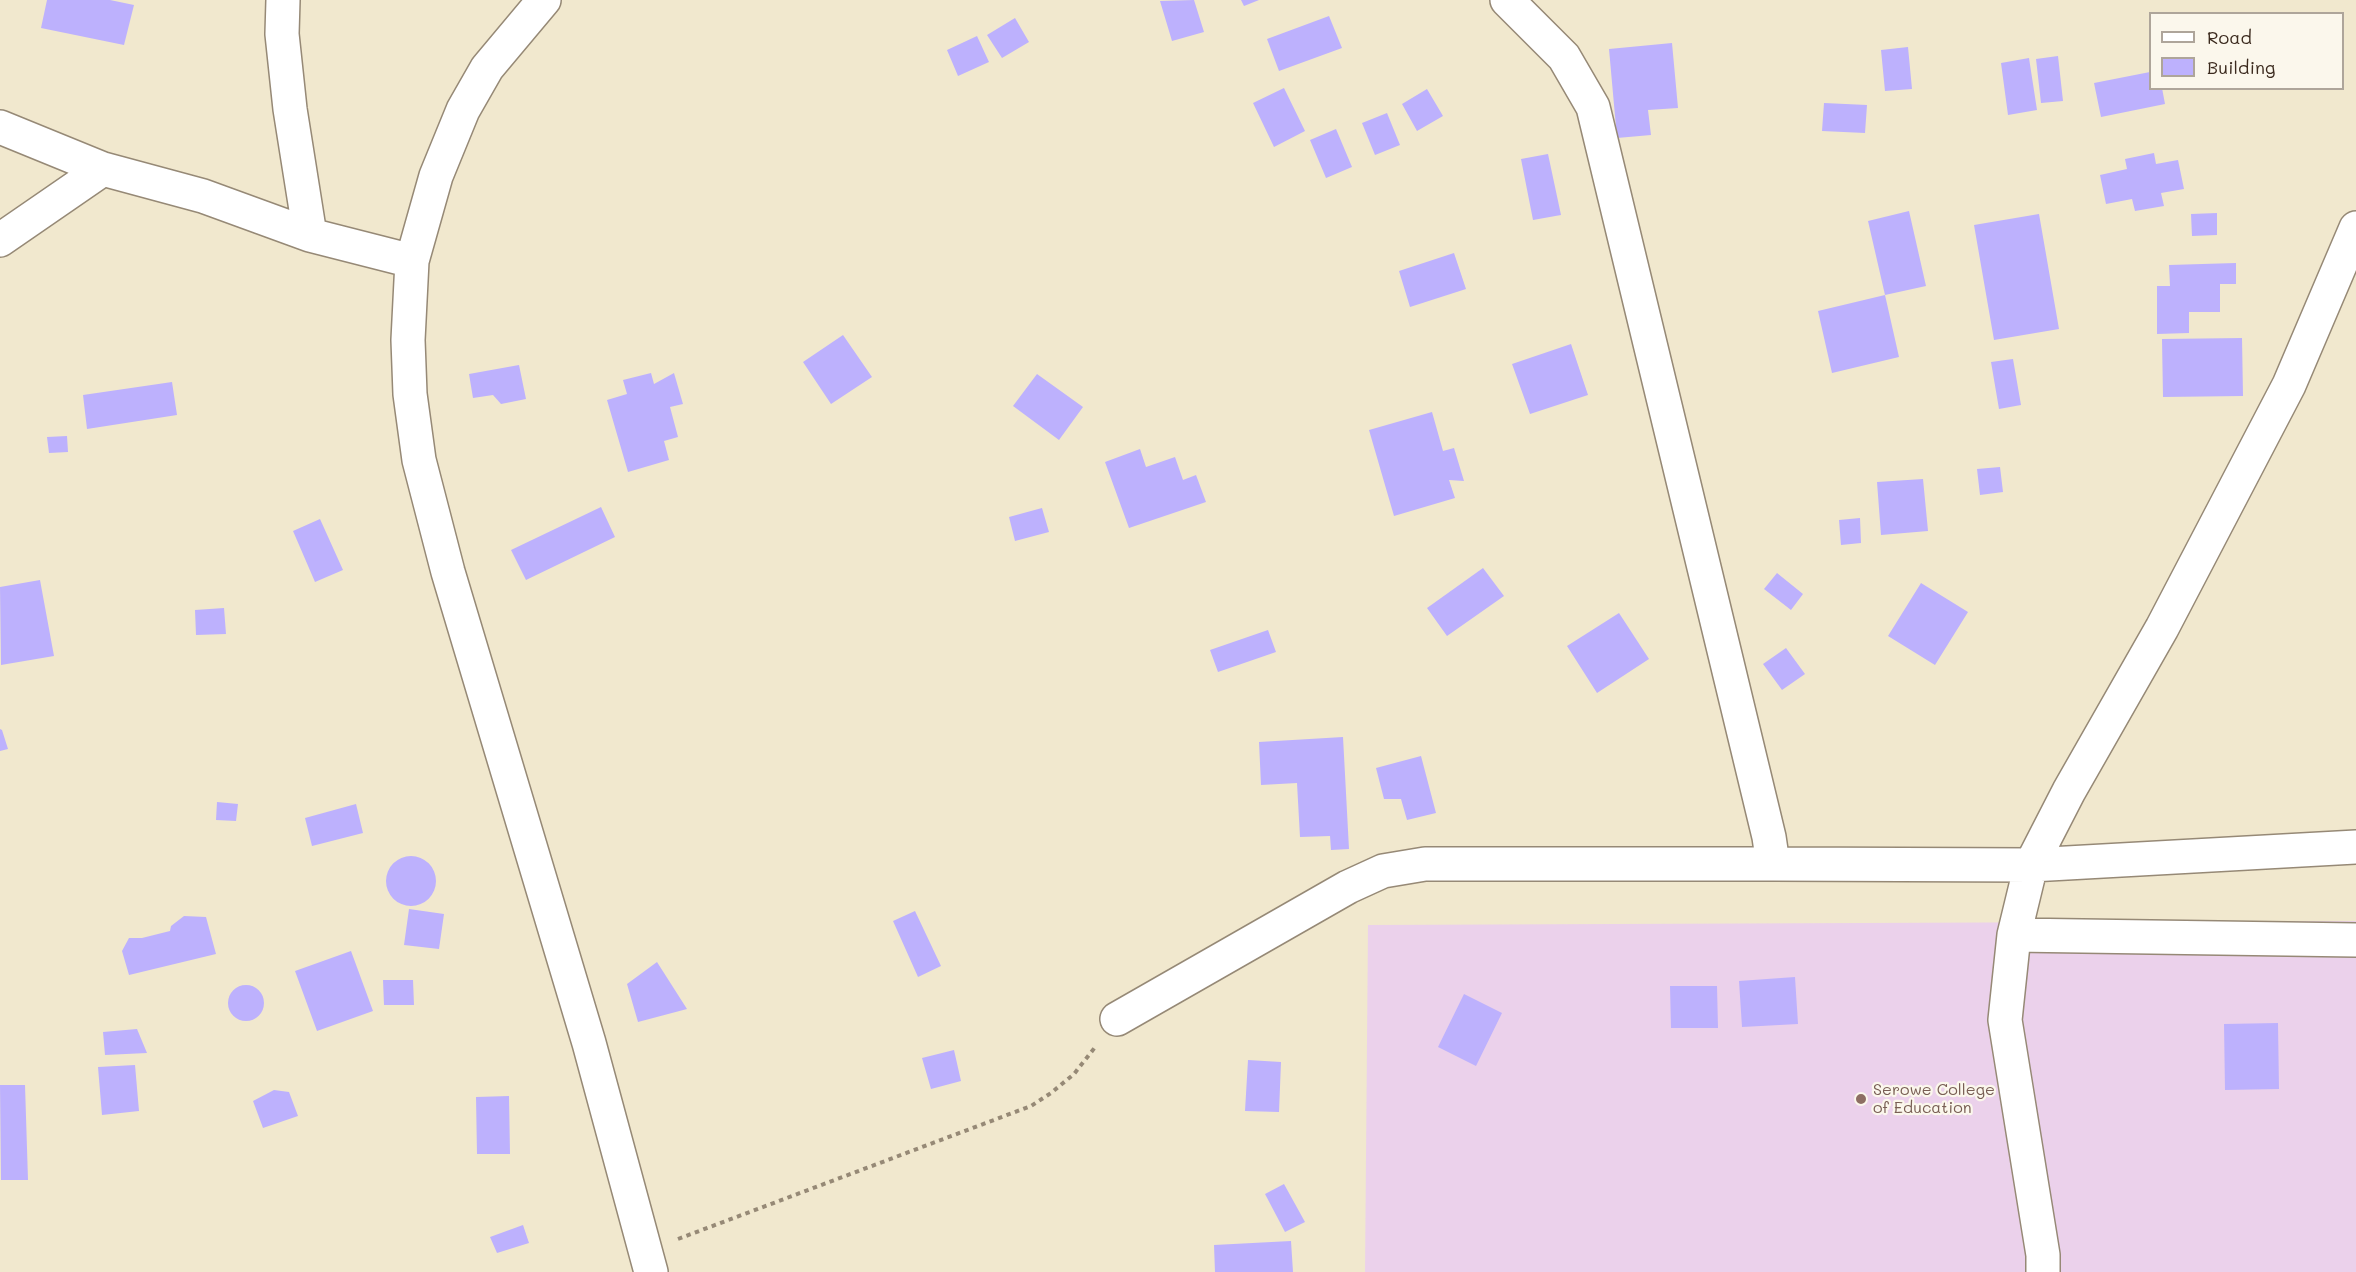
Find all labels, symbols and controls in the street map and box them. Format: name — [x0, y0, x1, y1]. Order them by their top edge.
legend — [2149, 12, 2344, 90]
text: Road — [2207, 25, 2252, 49]
text: Building — [2207, 55, 2275, 79]
place label: Serowe College of Education — [1873, 1080, 1995, 1118]
marker: Serowe College of Education — [1854, 1092, 1868, 1106]

